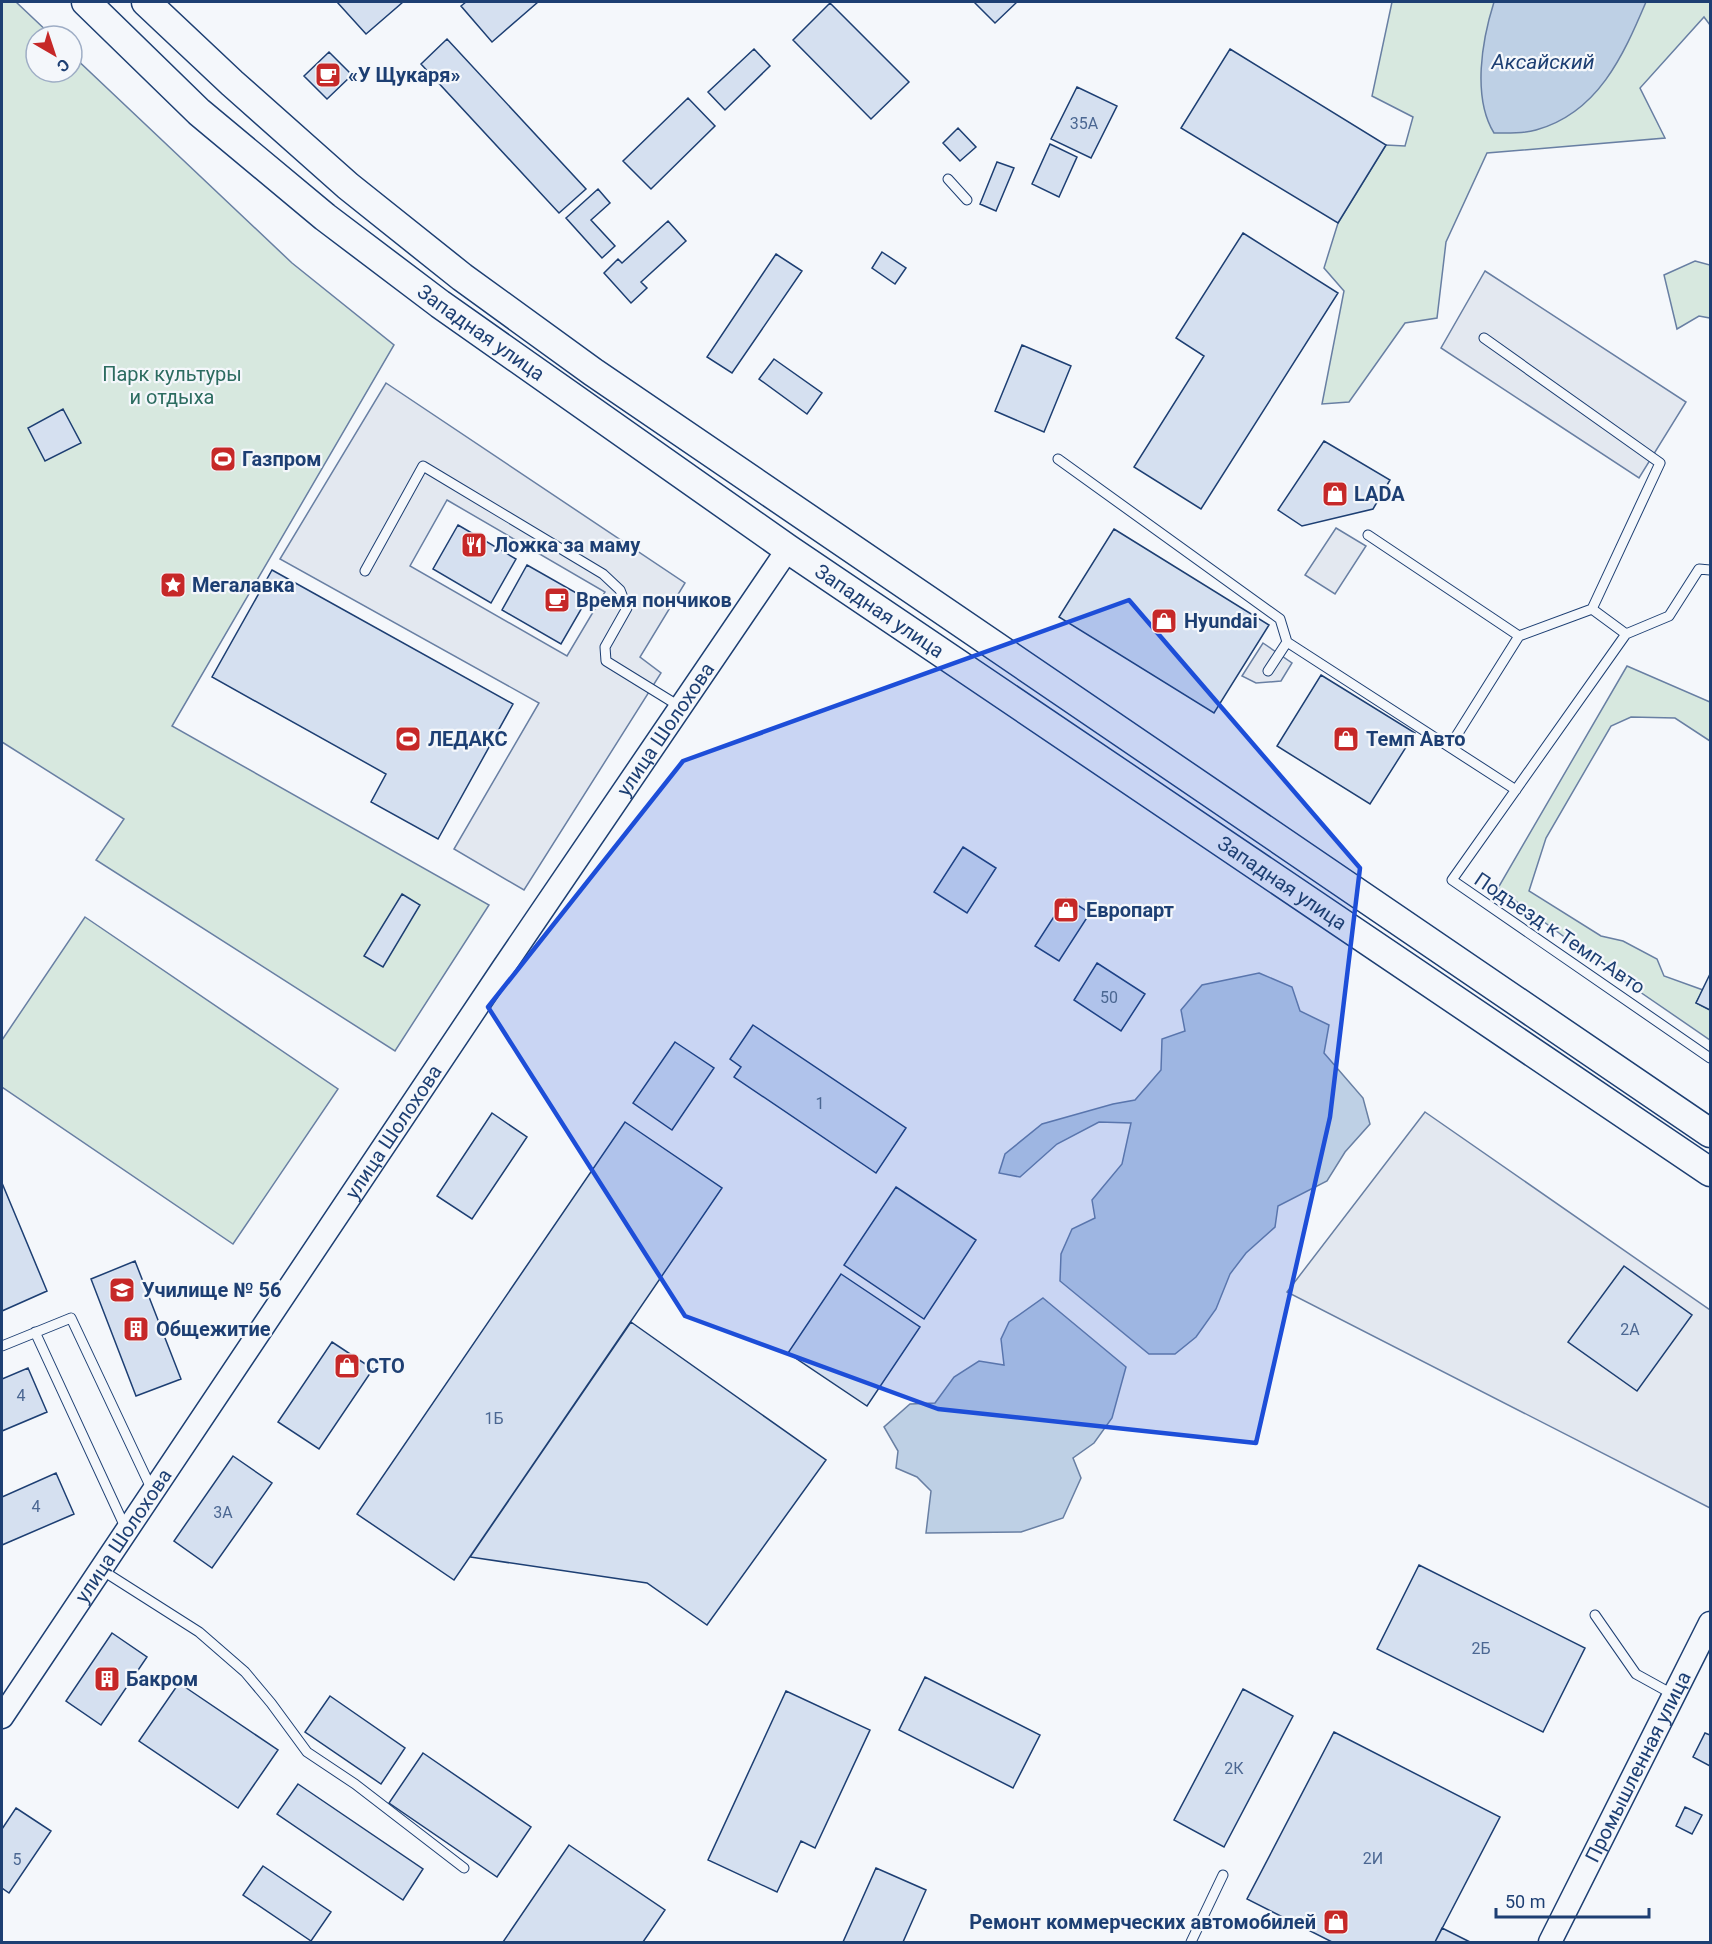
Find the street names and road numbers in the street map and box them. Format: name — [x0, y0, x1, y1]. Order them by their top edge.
street label: Западная улица — [413, 279, 549, 386]
street label: Западная улица — [810, 559, 949, 663]
street label: улица Шолохова — [612, 658, 719, 800]
street label: Западная улица — [1213, 831, 1351, 935]
street label: Подъезд к Темп-Авто — [1470, 867, 1650, 999]
street label: улица Шолохова — [340, 1060, 447, 1203]
street label: улица Шолохова — [70, 1464, 177, 1607]
street label: Промышленная улица — [1580, 1667, 1696, 1866]

